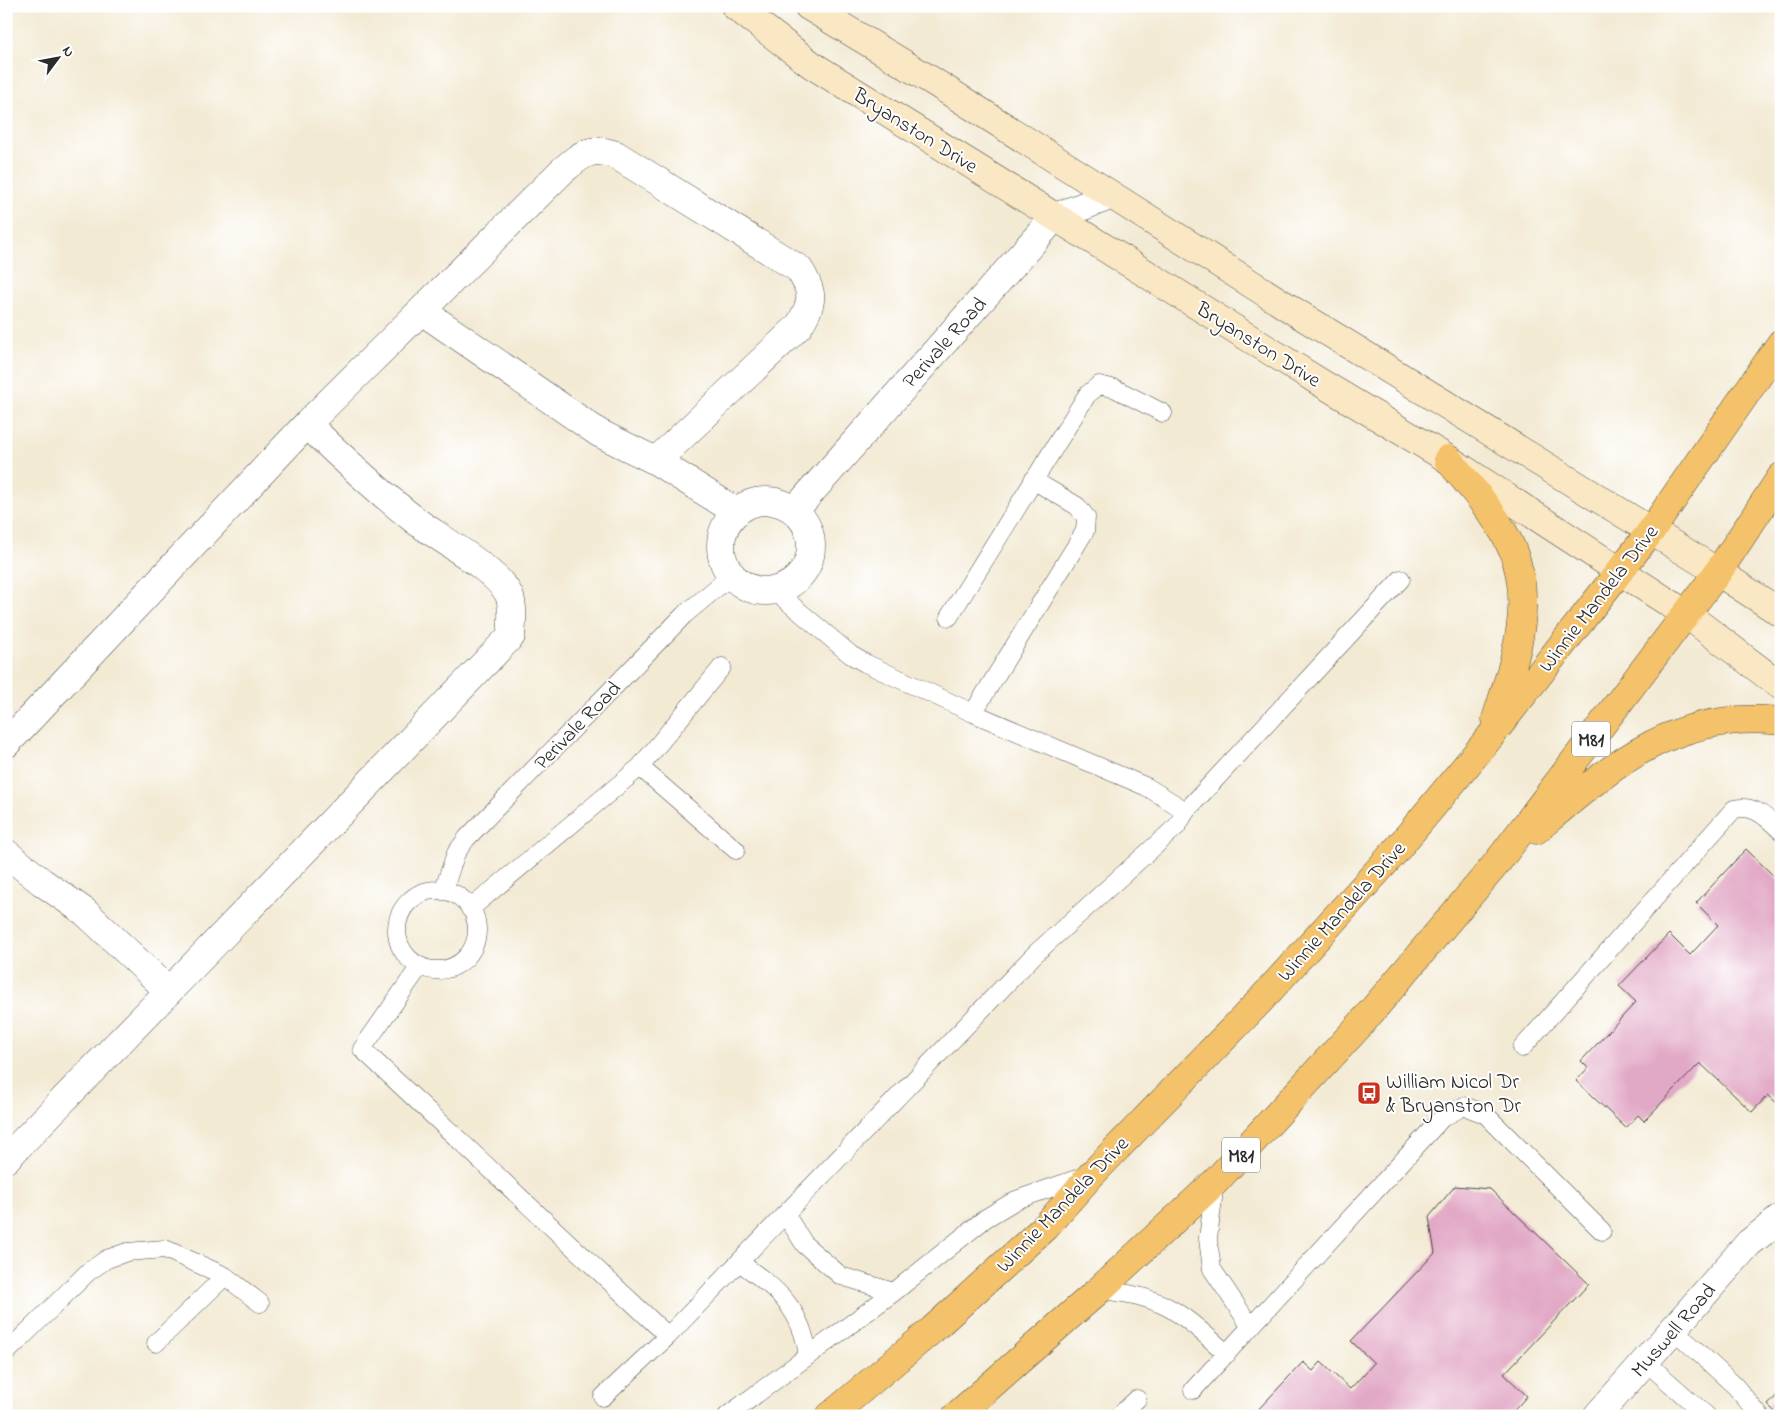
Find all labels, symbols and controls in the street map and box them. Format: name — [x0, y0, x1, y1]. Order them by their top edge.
north arrow — [32, 32, 82, 82]
text: N — [56, 42, 79, 61]
street label: Bryanston Drive — [845, 81, 984, 184]
street label: Perivale Road — [896, 291, 995, 396]
street label: Bryanston Drive — [1188, 295, 1327, 398]
street label: Winnie Mandela Drive — [1532, 519, 1667, 679]
street label: Perivale Road — [528, 675, 629, 778]
road number: M81 — [1572, 722, 1610, 756]
street label: Winnie Mandela Drive — [1271, 835, 1414, 989]
place label: William Nicol Dr & Bryanston Dr — [1386, 1068, 1522, 1124]
bus stop icon: William Nicol Dr & Bryanston Dr — [1356, 1080, 1382, 1106]
street label: Winnie Mandela Drive — [990, 1130, 1137, 1281]
road number: M81 — [1222, 1138, 1260, 1172]
street label: Muswell Road — [1625, 1277, 1724, 1385]

